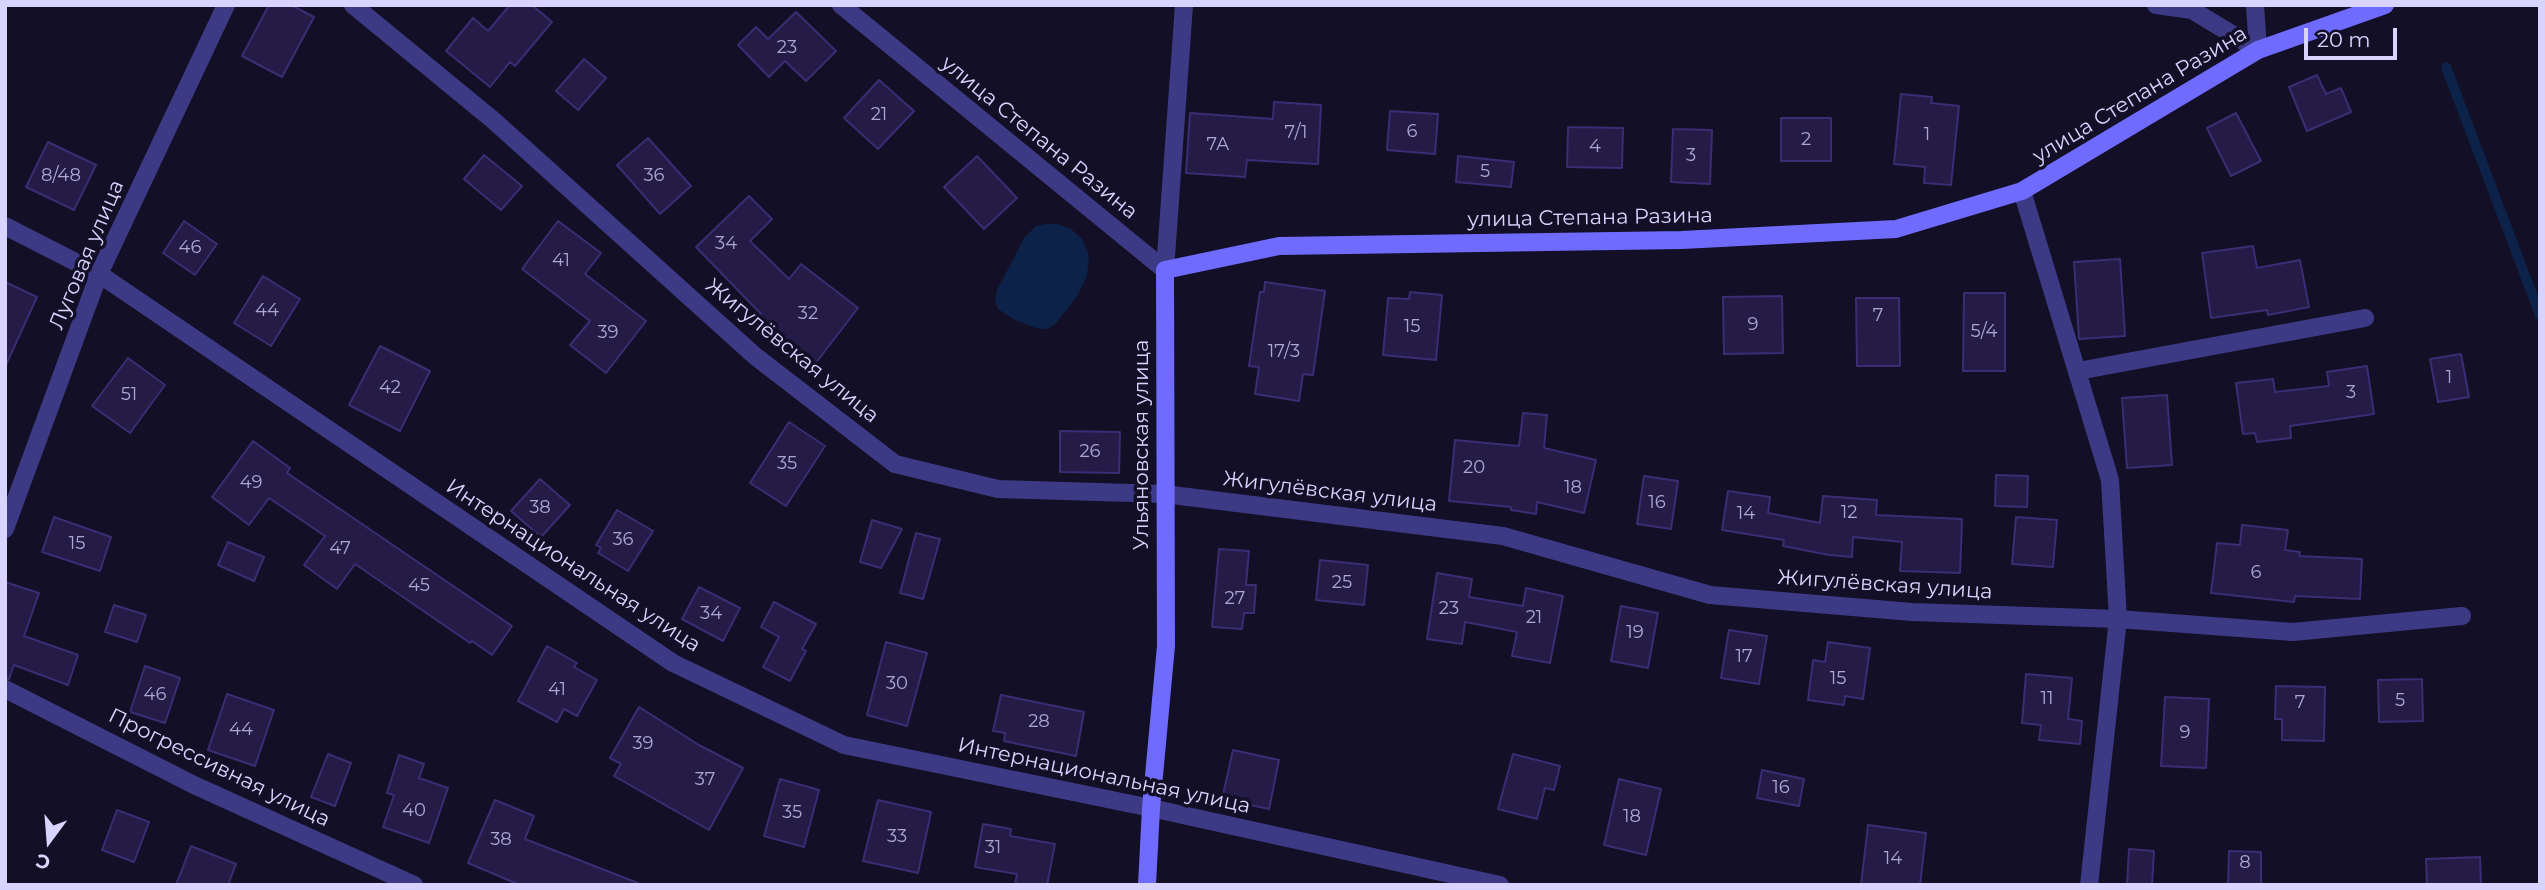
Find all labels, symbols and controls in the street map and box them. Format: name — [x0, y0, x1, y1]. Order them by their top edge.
scale bar — [2307, 14, 2400, 58]
street label: улица Степана Разина — [2028, 21, 2252, 169]
text: 20 m — [2317, 27, 2371, 52]
house number: 23 — [777, 37, 797, 59]
street label: улица Степана Разина — [936, 51, 1142, 225]
house number: 21 — [871, 104, 887, 126]
house number: 6 — [1407, 121, 1417, 143]
house number: 7/1 — [1285, 122, 1307, 144]
house number: 1 — [1924, 124, 1930, 146]
house number: 2 — [1801, 129, 1811, 151]
house number: 7А — [1207, 134, 1229, 156]
house number: 4 — [1589, 136, 1601, 158]
house number: 3 — [1686, 145, 1696, 167]
house number: 5 — [1480, 161, 1490, 183]
house number: 8/48 — [41, 165, 81, 187]
house number: 36 — [643, 165, 665, 187]
street label: Луговая улица — [44, 177, 130, 333]
street label: улица Степана Разина — [1467, 203, 1713, 233]
house number: 34 — [715, 233, 737, 255]
house number: 46 — [179, 237, 201, 259]
house number: 41 — [552, 250, 570, 272]
street label: Жигулёвская улица — [700, 273, 884, 429]
house number: 44 — [255, 300, 279, 322]
house number: 32 — [798, 303, 818, 325]
house number: 7 — [1873, 305, 1883, 327]
house number: 9 — [1748, 314, 1758, 336]
house number: 15 — [1404, 316, 1420, 338]
house number: 5/4 — [1971, 321, 1997, 343]
house number: 39 — [597, 322, 619, 344]
street label: Ульяновская улица — [1129, 340, 1155, 550]
house number: 17/3 — [1268, 341, 1300, 363]
house number: 1 — [2446, 367, 2452, 389]
house number: 42 — [379, 377, 401, 399]
house number: 3 — [2346, 382, 2356, 404]
house number: 51 — [121, 384, 137, 406]
house number: 26 — [1079, 441, 1101, 463]
house number: 35 — [777, 453, 797, 475]
house number: 20 — [1463, 457, 1485, 479]
street label: Жигулёвская улица — [1221, 466, 1439, 518]
house number: 49 — [240, 472, 262, 494]
street label: Интернациональная улица — [441, 474, 705, 658]
house number: 18 — [1564, 477, 1582, 499]
house number: 16 — [1648, 492, 1666, 514]
house number: 38 — [529, 497, 551, 519]
house number: 12 — [1841, 502, 1857, 524]
house number: 14 — [1737, 503, 1755, 525]
house number: 36 — [612, 529, 634, 551]
house number: 15 — [69, 533, 85, 555]
house number: 47 — [329, 538, 351, 560]
house number: 6 — [2251, 562, 2261, 584]
street label: Жигулёвская улица — [1777, 565, 1993, 605]
house number: 25 — [1332, 572, 1352, 594]
house number: 45 — [408, 575, 430, 597]
house number: 27 — [1225, 588, 1245, 610]
house number: 23 — [1439, 598, 1459, 620]
house number: 34 — [700, 603, 722, 625]
house number: 21 — [1526, 607, 1542, 629]
house number: 19 — [1626, 622, 1644, 644]
house number: 17 — [1735, 646, 1753, 668]
house number: 15 — [1830, 668, 1846, 690]
house number: 30 — [886, 673, 908, 695]
house number: 41 — [548, 679, 566, 701]
house number: 46 — [144, 684, 166, 706]
house number: 11 — [2041, 688, 2053, 710]
house number: 5 — [2395, 690, 2405, 712]
house number: 7 — [2295, 692, 2305, 714]
street label: Прогрессивная улица — [104, 703, 334, 833]
house number: 28 — [1028, 711, 1050, 733]
house number: 44 — [229, 719, 253, 741]
house number: 9 — [2180, 722, 2190, 744]
house number: 39 — [632, 733, 654, 755]
street label: Интернациональная улица — [955, 733, 1253, 819]
house number: 37 — [695, 769, 715, 791]
house number: 16 — [1772, 777, 1790, 799]
house number: 40 — [402, 800, 426, 822]
house number: 35 — [782, 802, 802, 824]
north arrow — [14, 806, 84, 876]
house number: 18 — [1623, 806, 1641, 828]
house number: 33 — [887, 826, 907, 848]
house number: 38 — [490, 829, 512, 851]
house number: 31 — [985, 837, 1001, 859]
house number: 14 — [1884, 848, 1902, 870]
text: С — [33, 849, 53, 875]
house number: 8 — [2239, 852, 2251, 874]

